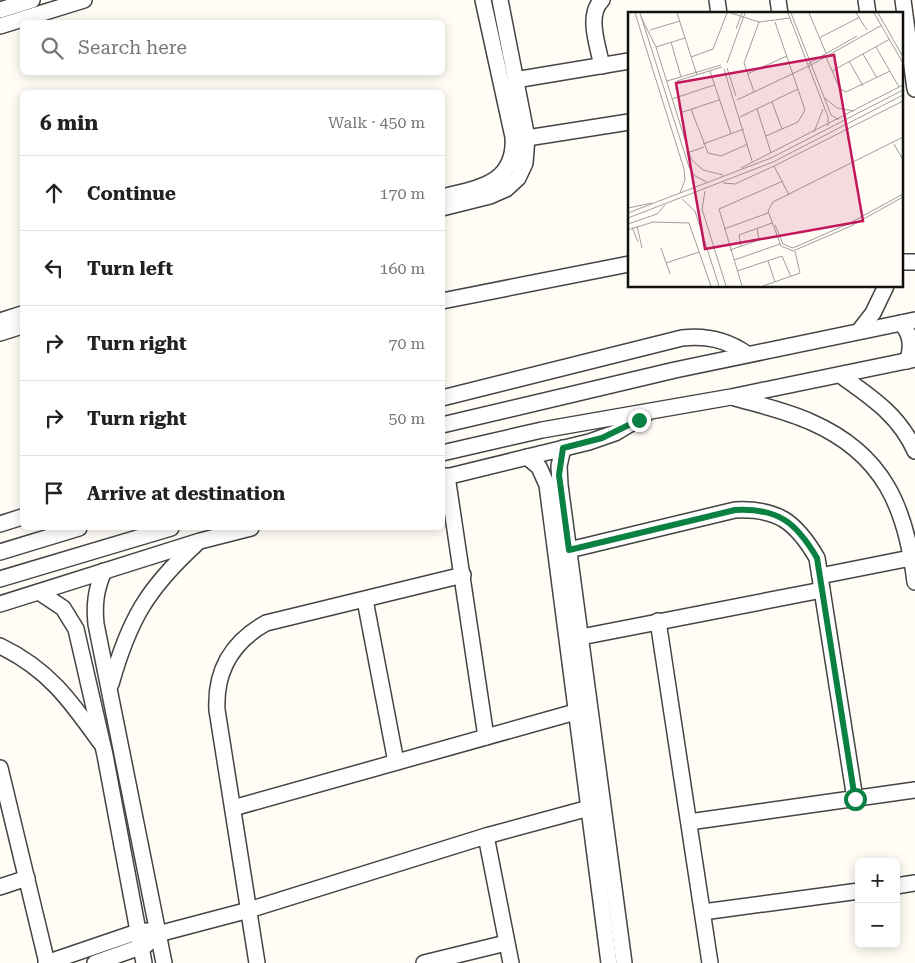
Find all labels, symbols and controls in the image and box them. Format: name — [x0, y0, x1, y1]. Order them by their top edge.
inset map — [628, 12, 902, 288]
search box — [20, 20, 445, 75]
icon: search — [38, 34, 66, 62]
text: Search here — [78, 36, 187, 59]
text: 6 min — [40, 111, 98, 135]
text: Walk · 450 m — [328, 113, 425, 132]
icon: ahead — [40, 179, 68, 207]
text: Continue — [87, 182, 176, 205]
text: 170 m — [379, 184, 425, 203]
icon: left — [40, 254, 68, 282]
text: Turn left — [87, 257, 173, 280]
text: 160 m — [379, 259, 425, 278]
icon: right — [40, 329, 68, 357]
text: Turn right — [87, 332, 187, 355]
text: 70 m — [388, 334, 425, 353]
icon: right — [40, 404, 68, 432]
text: Turn right — [87, 407, 187, 430]
text: 50 m — [388, 409, 425, 428]
route end — [628, 409, 651, 432]
icon: arrive — [40, 479, 68, 507]
text: Arrive at destination — [87, 482, 285, 505]
route start — [844, 788, 867, 811]
map controls — [855, 858, 900, 948]
button: + — [855, 858, 900, 903]
button: − — [855, 903, 900, 948]

